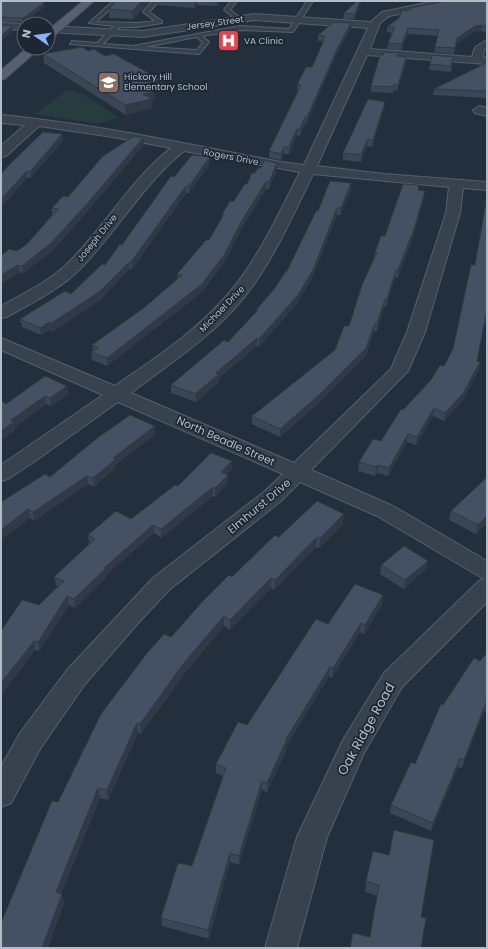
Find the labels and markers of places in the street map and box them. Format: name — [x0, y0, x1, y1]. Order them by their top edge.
hospital icon: VA Clinic — [216, 28, 242, 54]
place label: VA Clinic — [244, 35, 284, 47]
school or university icon: Hickory Hill Elementary School — [96, 69, 122, 95]
place label: Hickory Hill Elementary School — [124, 71, 207, 93]

